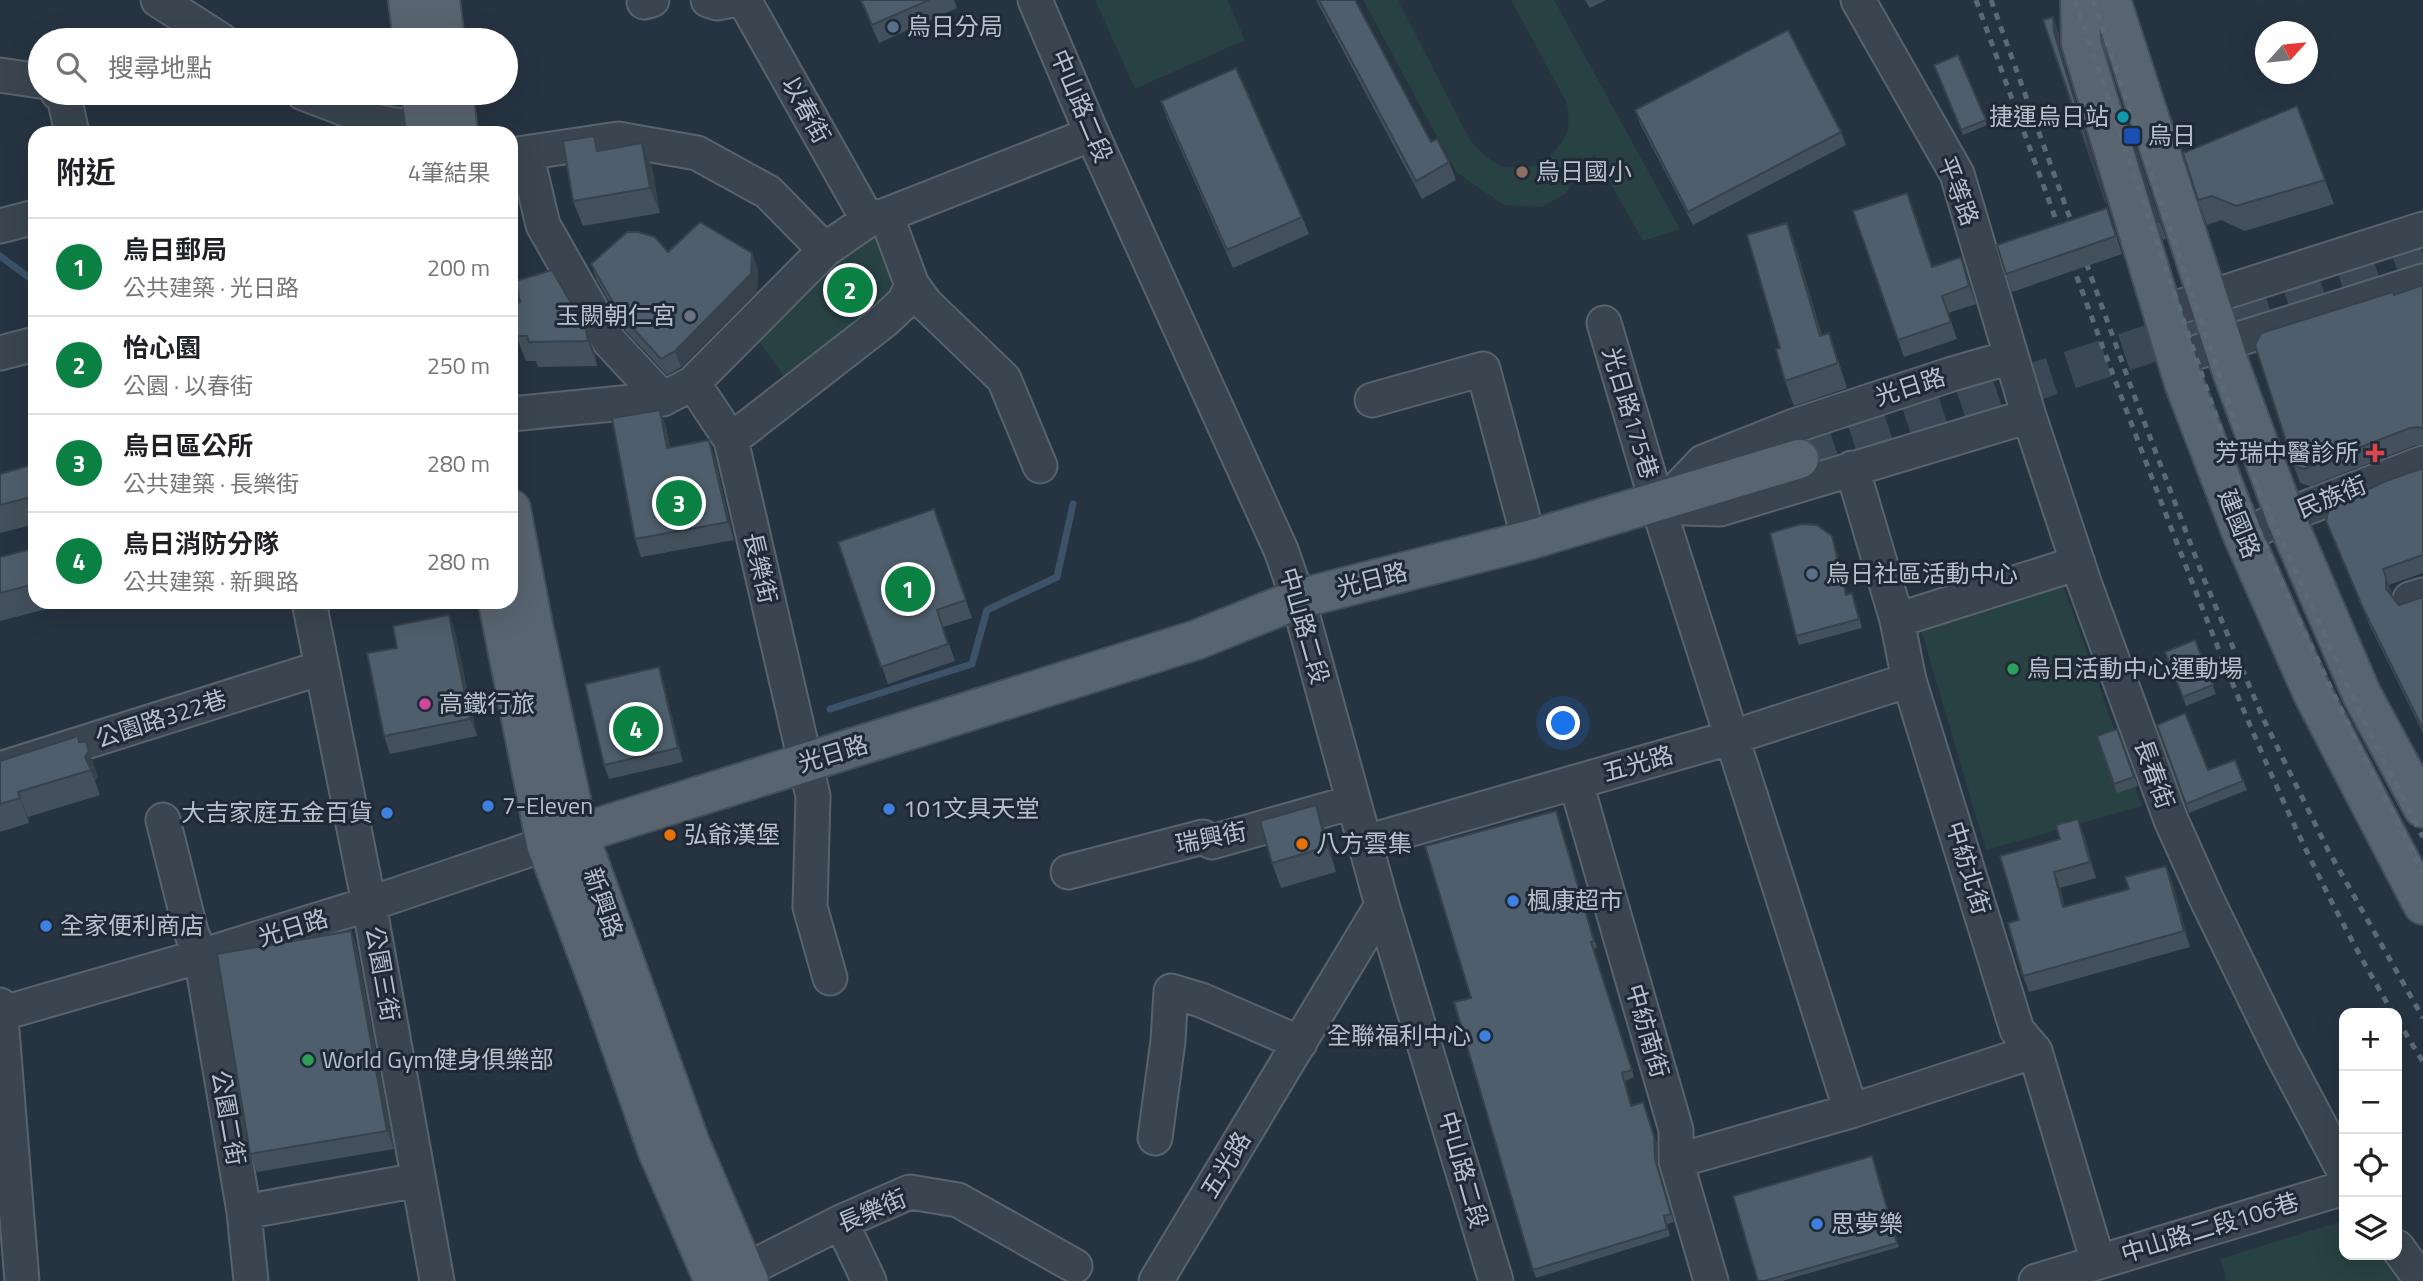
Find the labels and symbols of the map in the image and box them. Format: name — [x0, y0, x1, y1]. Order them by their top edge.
place label: 烏日分局 — [907, 8, 1003, 44]
marker: 烏日分局 — [885, 19, 901, 35]
north arrow — [2255, 21, 2318, 84]
street label: 中山路二段 — [1042, 43, 1122, 168]
street label: 以春街 — [774, 69, 840, 150]
place label: 捷運烏日站 — [1989, 98, 2109, 134]
marker: 捷運烏日站 — [2115, 109, 2131, 125]
place label: 烏日 — [2148, 117, 2196, 153]
marker: 烏日 — [2122, 126, 2142, 146]
street label: 平等路 — [1929, 151, 1989, 231]
place label: 烏日國小 — [1536, 153, 1632, 189]
marker: 烏日國小 — [1514, 164, 1530, 180]
pin: 2 — [827, 264, 873, 316]
place label: 玉闕朝仁宮 — [556, 297, 676, 333]
marker: 玉闕朝仁宮 — [682, 308, 698, 324]
street label: 光日路175巷 — [1594, 342, 1668, 483]
street label: 光日路 — [1870, 358, 1949, 414]
place label: 芳瑞中醫診所 — [2215, 434, 2359, 470]
marker: 芳瑞中醫診所 — [2365, 443, 2385, 463]
street label: 民族街 — [2292, 466, 2372, 526]
pin: 3 — [656, 477, 702, 529]
street label: 建國路 — [2210, 484, 2270, 564]
street label: 長樂街 — [735, 529, 787, 607]
street label: 光日路 — [1332, 553, 1411, 605]
place label: 烏日社區活動中心 — [1826, 555, 2018, 591]
pin: 1 — [885, 563, 931, 615]
street label: 中山路二段 — [1271, 563, 1339, 688]
marker: 烏日社區活動中心 — [1804, 566, 1820, 582]
place label: 烏日活動中心運動場 — [2027, 650, 2243, 686]
marker: 烏日活動中心運動場 — [2005, 661, 2021, 677]
street label: 公園路322巷 — [90, 680, 231, 756]
place label: 高鐵行旅 — [439, 685, 535, 721]
marker: 高鐵行旅 — [417, 696, 433, 712]
pin: 4 — [613, 703, 659, 755]
your location — [1546, 706, 1580, 740]
street label: 光日路 — [793, 725, 872, 781]
street label: 長春街 — [2126, 734, 2184, 814]
street label: 五光路 — [1598, 736, 1677, 790]
place label: 7-Eleven — [502, 787, 593, 823]
place label: 101文具天堂 — [903, 790, 1039, 826]
place label: 大吉家庭五金百貨 — [181, 794, 373, 830]
marker: 7-Eleven — [480, 798, 496, 814]
marker: 101文具天堂 — [881, 801, 897, 817]
marker: 大吉家庭五金百貨 — [379, 805, 395, 821]
street label: 瑞興街 — [1172, 812, 1250, 862]
place label: 弘爺漢堡 — [684, 816, 780, 852]
street label: 中紡北街 — [1938, 817, 2000, 919]
place label: 八方雲集 — [1316, 825, 1412, 861]
marker: 弘爺漢堡 — [662, 827, 678, 843]
marker: 八方雲集 — [1294, 836, 1310, 852]
street label: 新興路 — [575, 863, 633, 943]
place label: 楓康超市 — [1527, 882, 1623, 918]
marker: 楓康超市 — [1505, 893, 1521, 909]
street label: 光日路 — [253, 899, 332, 955]
place label: 全家便利商店 — [60, 907, 204, 943]
marker: 全家便利商店 — [38, 918, 54, 934]
street label: 公園三街 — [357, 923, 409, 1024]
street label: 中紡南街 — [1617, 980, 1678, 1082]
place label: 全聯福利中心 — [1327, 1017, 1471, 1053]
marker: 全聯福利中心 — [1477, 1028, 1493, 1044]
place label: World Gym健身俱樂部 — [322, 1041, 554, 1077]
marker: World Gym健身俱樂部 — [300, 1052, 316, 1068]
street label: 公園二街 — [203, 1067, 255, 1168]
street label: 中山路二段 — [1430, 1107, 1498, 1232]
street label: 五光路 — [1191, 1124, 1259, 1205]
street label: 長樂街 — [831, 1179, 912, 1241]
street label: 中山路二段106巷 — [2116, 1183, 2303, 1271]
place label: 思夢樂 — [1831, 1205, 1903, 1241]
marker: 思夢樂 — [1809, 1216, 1825, 1232]

